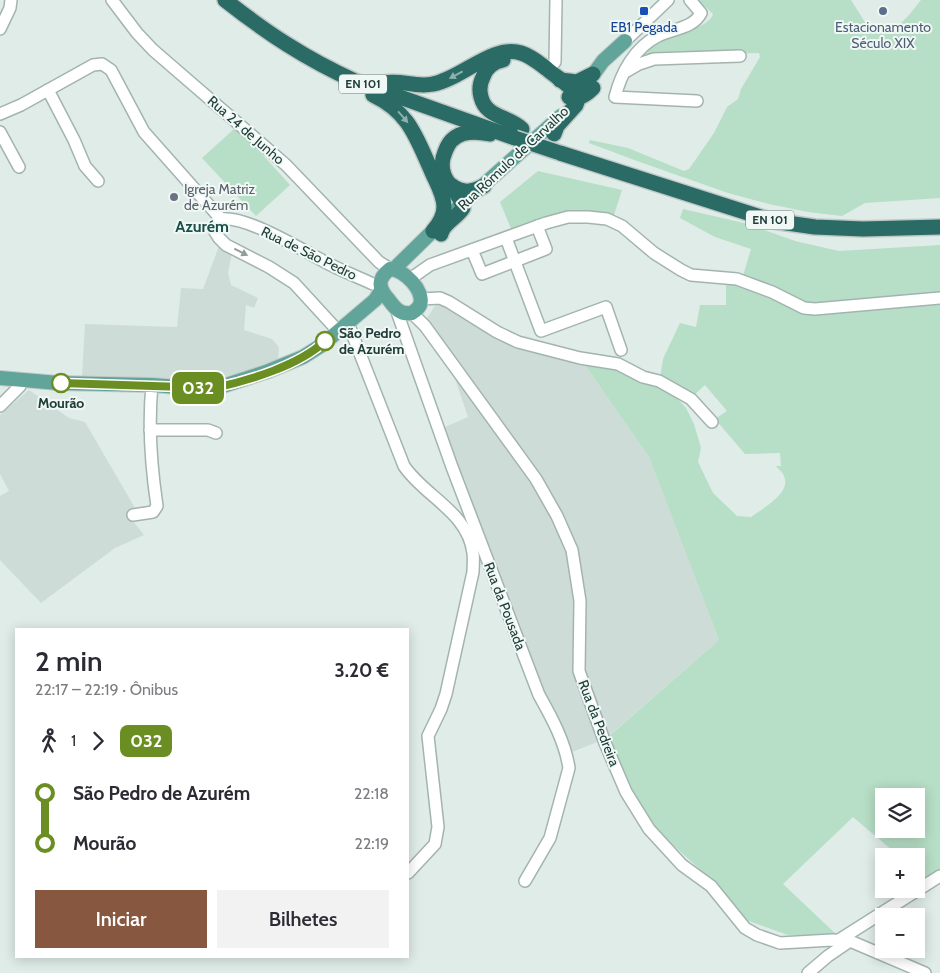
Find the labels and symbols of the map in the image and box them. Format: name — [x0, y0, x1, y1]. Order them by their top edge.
marker: EB1 Pegada — [638, 5, 650, 17]
marker: Estacionamento Século XIX — [877, 5, 889, 17]
place label: EB1 Pegada — [610, 18, 678, 36]
place label: Estacionamento Século XIX — [835, 18, 931, 52]
one-way arrow — [449, 71, 463, 79]
road number: EN 101 — [339, 74, 387, 94]
street label: Rua 24 de Junho — [204, 92, 288, 168]
street label: Rua Rómulo de Carvalho — [454, 102, 572, 214]
one-way arrow — [397, 110, 409, 122]
place label: Igreja Matriz de Azurém — [184, 180, 256, 214]
marker: Igreja Matriz de Azurém — [168, 191, 180, 203]
road number: EN 101 — [746, 210, 794, 230]
district label: Azurém — [175, 217, 229, 236]
street label: Rua de São Pedro — [258, 222, 360, 284]
one-way arrow — [233, 248, 248, 256]
place label: São Pedro de Azurém — [339, 324, 404, 358]
marker: São Pedro de Azurém — [315, 331, 335, 351]
line badge: 032 — [169, 372, 227, 404]
marker: Mourão — [51, 373, 71, 393]
place label: Mourão — [38, 394, 84, 412]
street label: Rua da Pousada — [480, 559, 530, 653]
street label: Rua da Pedreira — [574, 677, 624, 769]

